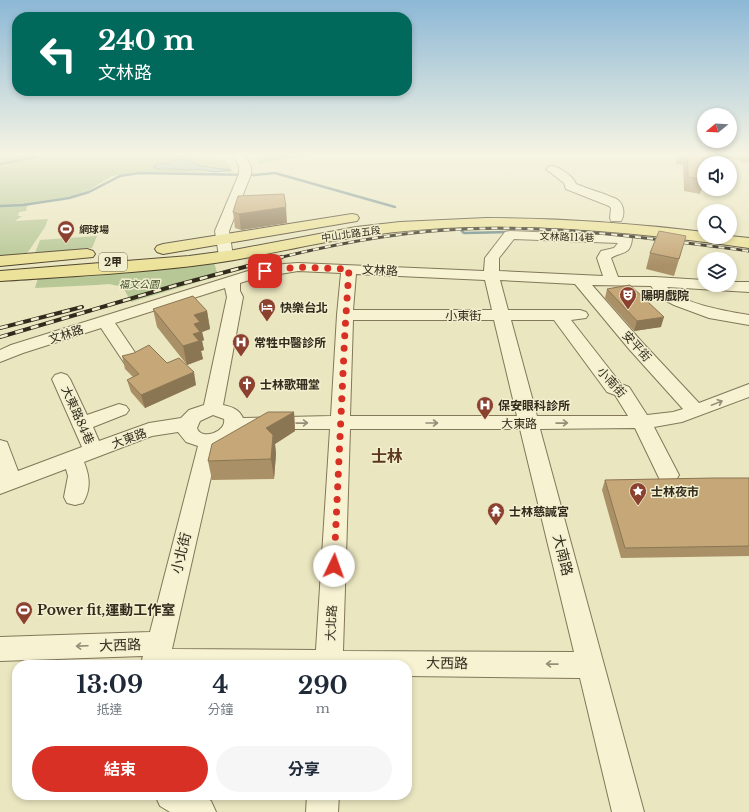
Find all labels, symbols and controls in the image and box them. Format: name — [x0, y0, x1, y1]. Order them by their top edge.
text: 240 m — [98, 23, 194, 58]
icon: left — [32, 28, 84, 80]
text: 文林路 — [98, 62, 152, 84]
north arrow — [697, 108, 737, 148]
map controls — [697, 108, 737, 292]
button: sound — [697, 156, 737, 196]
button: search — [697, 204, 737, 244]
sports icon: 網球場 — [56, 219, 76, 244]
place label: 網球場 — [79, 223, 109, 236]
street label: 中山北路五段 — [320, 223, 382, 245]
street label: 文林路114巷 — [539, 230, 595, 244]
button: layers — [697, 252, 737, 292]
road number: 2甲 — [99, 253, 127, 271]
pin — [248, 254, 282, 288]
icon: arrive — [254, 260, 276, 282]
street label: 文林路 — [362, 262, 398, 278]
park label: 福文公園 — [119, 278, 161, 291]
theatre icon: 陽明戲院 — [618, 285, 638, 310]
place label: 陽明戲院 — [641, 288, 689, 303]
hotel icon: 快樂台北 — [257, 297, 277, 322]
place label: 快樂台北 — [280, 300, 328, 315]
street label: 小東街 — [445, 308, 481, 323]
street label: 文林路 — [47, 321, 85, 347]
street label: 安平街 — [619, 328, 655, 364]
hospital icon: 常牲中醫診所 — [231, 332, 251, 357]
place label: 常牲中醫診所 — [254, 335, 326, 350]
street label: 小南街 — [594, 364, 630, 400]
church icon: 士林歌珊堂 — [237, 374, 257, 399]
place label: 士林歌珊堂 — [260, 377, 320, 392]
street label: 大東路84巷 — [58, 383, 98, 447]
hospital icon: 保安眼科診所 — [475, 395, 495, 420]
place label: 保安眼科診所 — [498, 398, 570, 413]
one-way arrow — [710, 399, 722, 406]
street label: 大東路 — [501, 416, 537, 431]
one-way arrow — [295, 419, 308, 427]
one-way arrow — [425, 419, 438, 427]
one-way arrow — [555, 419, 568, 427]
street label: 大東路 — [110, 425, 148, 451]
district label: 士林 — [371, 446, 403, 466]
place icon: 士林夜市 — [628, 481, 648, 506]
place label: 士林夜市 — [651, 484, 699, 499]
temple icon: 士林慈諴宮 — [486, 501, 506, 526]
place label: 士林慈諴宮 — [509, 504, 569, 519]
street label: 小北街 — [167, 530, 195, 576]
street label: 大南路 — [549, 532, 577, 578]
position arrow — [313, 545, 355, 587]
sports icon: Power fit,運動工作室 — [14, 600, 34, 625]
place label: Power fit,運動工作室 — [37, 601, 175, 619]
street label: 大北路 — [323, 605, 339, 641]
street label: 大西路 — [99, 635, 141, 655]
one-way arrow — [75, 643, 88, 650]
street label: 大西路 — [426, 654, 468, 672]
one-way arrow — [546, 660, 559, 668]
text: 13:09 — [76, 670, 143, 699]
text: 4 — [213, 670, 228, 699]
text: 290 — [298, 671, 348, 700]
text: m — [316, 700, 330, 717]
text: 抵達 — [97, 701, 123, 718]
text: 分鐘 — [207, 701, 233, 718]
button: 結束 — [32, 746, 208, 792]
button: 分享 — [216, 746, 392, 792]

